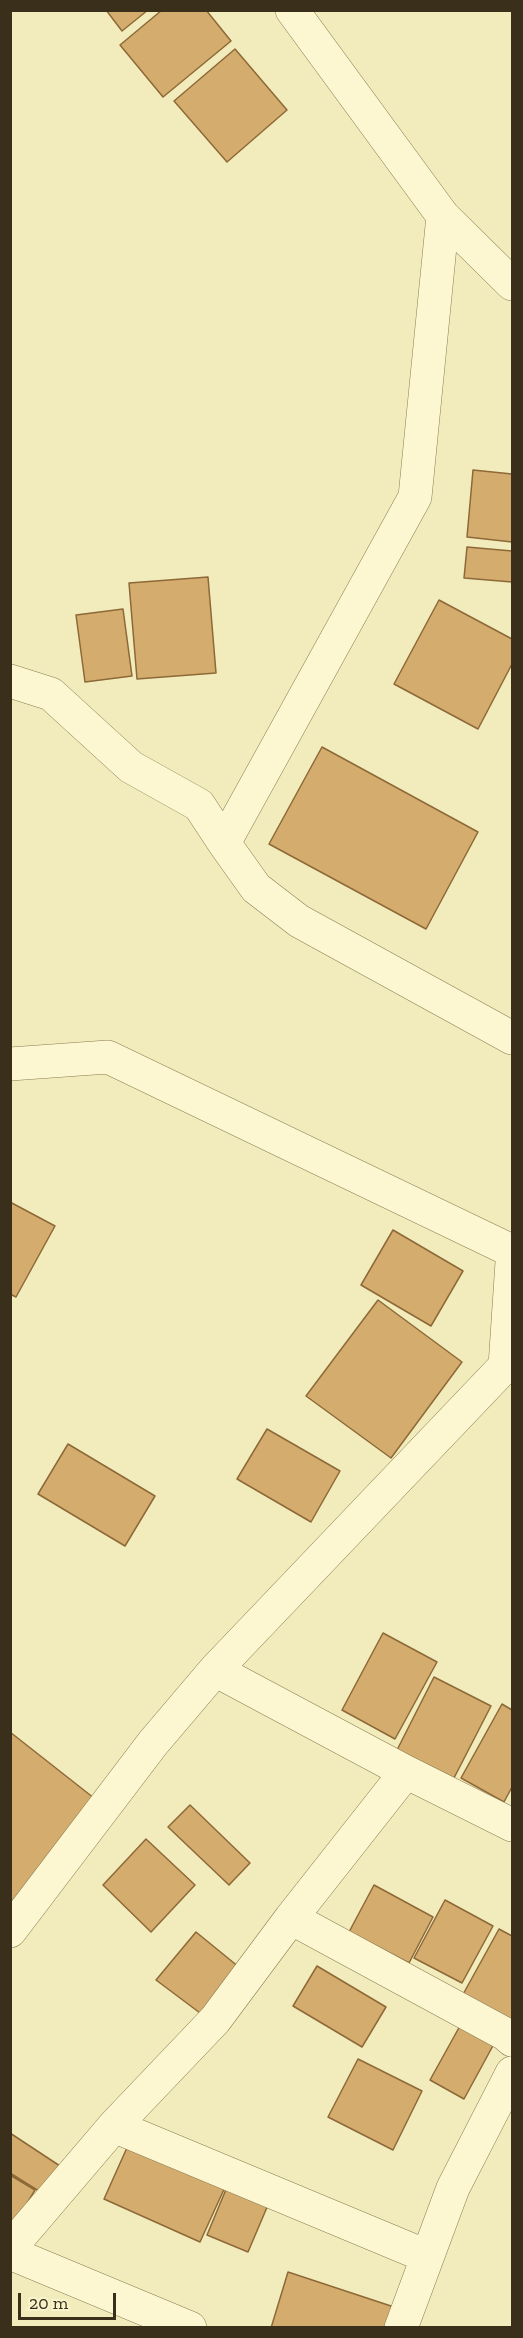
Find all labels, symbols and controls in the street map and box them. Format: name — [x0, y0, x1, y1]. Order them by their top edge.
scale bar — [21, 2281, 118, 2319]
text: 20 m — [29, 2292, 68, 2314]

